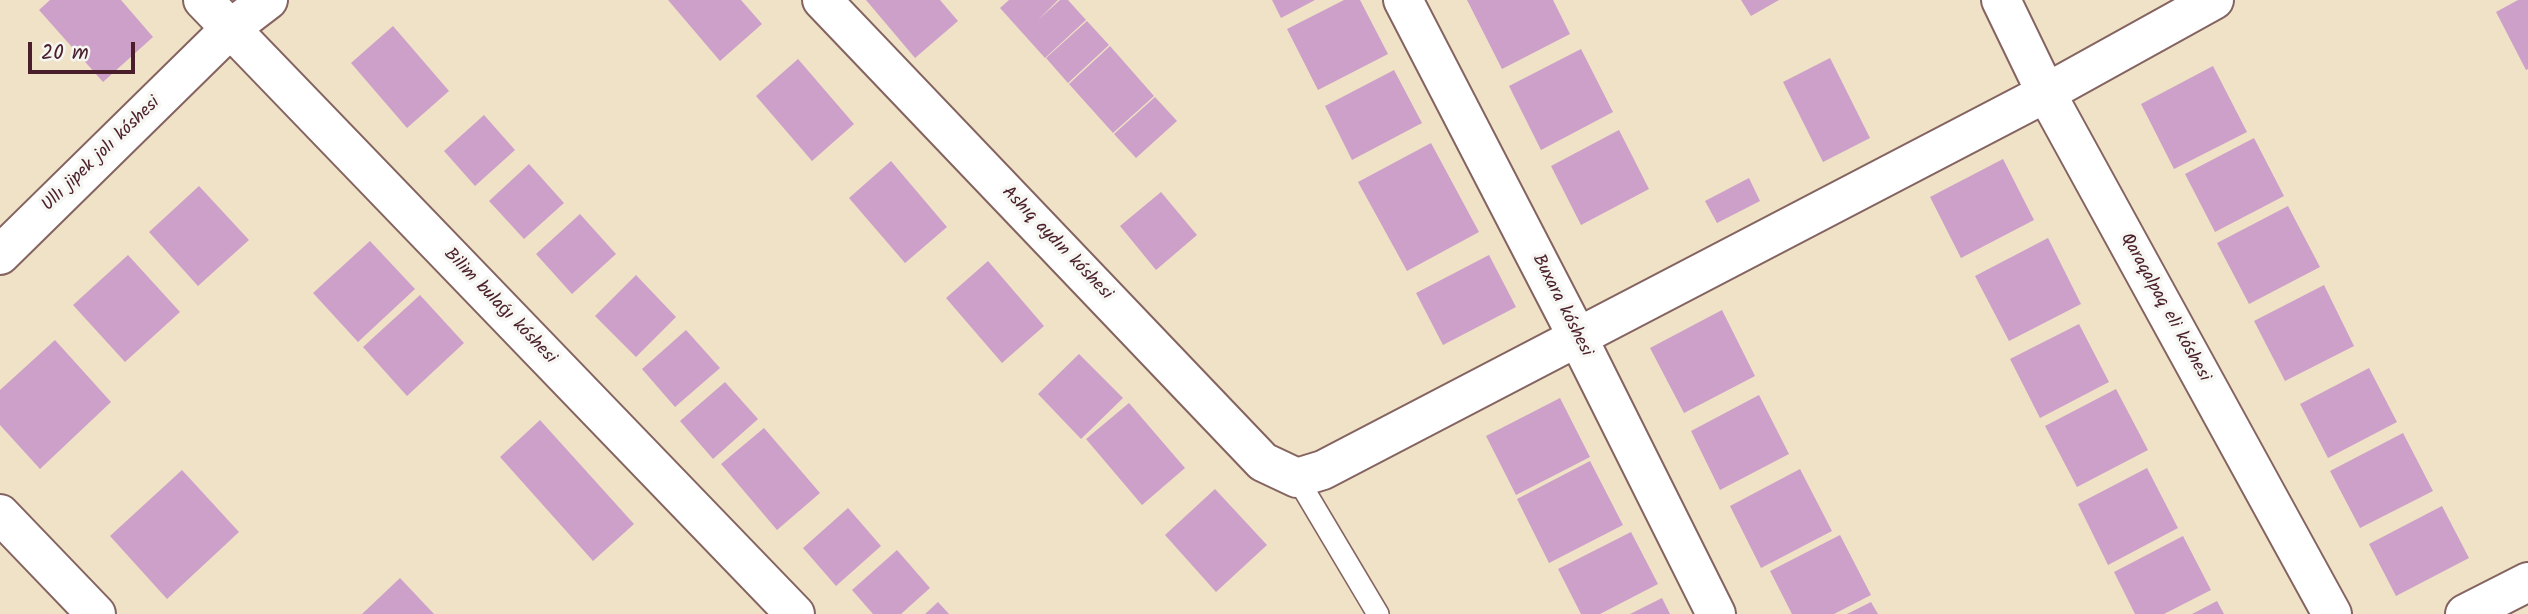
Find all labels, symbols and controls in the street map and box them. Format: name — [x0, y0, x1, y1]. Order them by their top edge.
scale bar — [32, 28, 138, 72]
text: 20 m — [41, 37, 89, 70]
street label: Ullı jipek jolı kóshesi — [39, 93, 165, 217]
street label: Ashıq aydın kóshesi — [996, 183, 1116, 305]
street label: Qaraqalpaq eli kóshesi — [2114, 230, 2214, 386]
street label: Bilim bulaǵı kóshesi — [438, 245, 560, 369]
street label: Buxara kóshesi — [1526, 251, 1596, 361]

